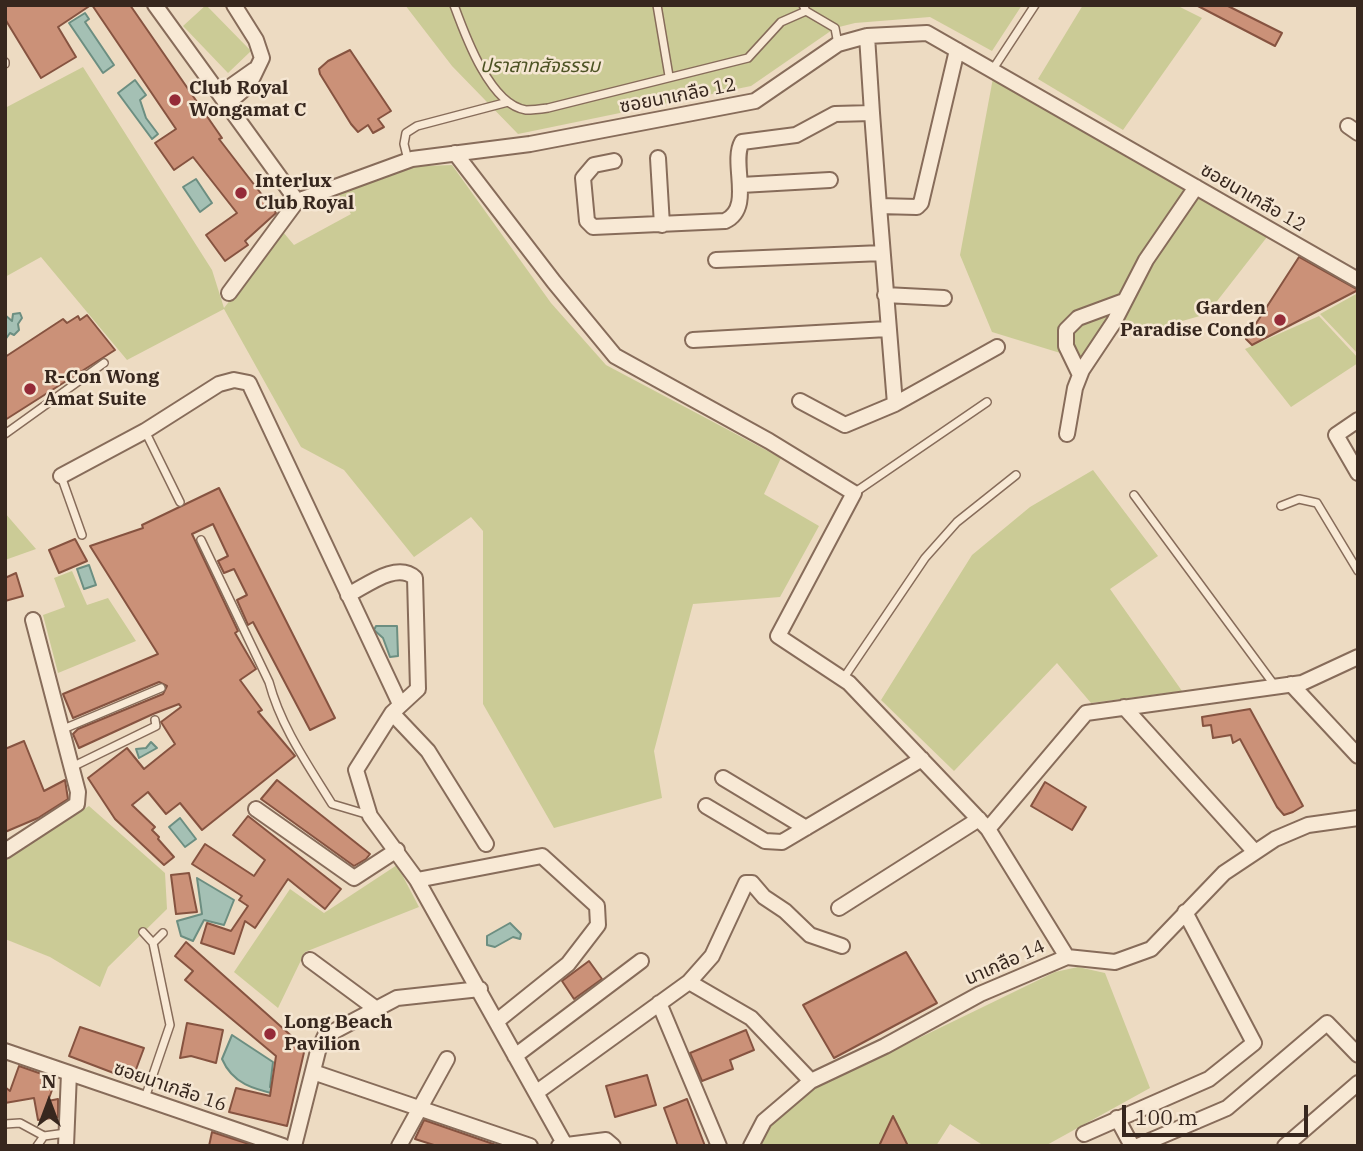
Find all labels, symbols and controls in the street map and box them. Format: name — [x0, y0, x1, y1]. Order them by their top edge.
park label: ปราสาทสัจธรรม — [480, 56, 600, 78]
street label: ซอยนาเกลือ 12 — [618, 74, 738, 118]
place label: Club Royal Wongamat C — [189, 78, 306, 122]
marker: Club Royal Wongamat C — [167, 92, 183, 108]
street label: ซอยนาเกลือ 12 — [1196, 159, 1310, 237]
place label: Interlux Club Royal — [255, 171, 354, 215]
marker: Interlux Club Royal — [233, 185, 249, 201]
place label: Garden Paradise Condo — [1120, 298, 1266, 342]
marker: Garden Paradise Condo — [1272, 312, 1288, 328]
place label: R-Con Wong Amat Suite — [44, 367, 159, 411]
marker: R-Con Wong Amat Suite — [22, 381, 38, 397]
street label: นาเกลือ 14 — [961, 935, 1049, 991]
place label: Long Beach Pavilion — [284, 1012, 393, 1056]
marker: Long Beach Pavilion — [262, 1026, 278, 1042]
street label: ซอยนาเกลือ 16 — [110, 1057, 230, 1117]
north arrow — [14, 1067, 84, 1137]
text: N — [41, 1069, 57, 1093]
scale bar — [1125, 1092, 1310, 1136]
text: 100 m — [1135, 1103, 1198, 1131]

